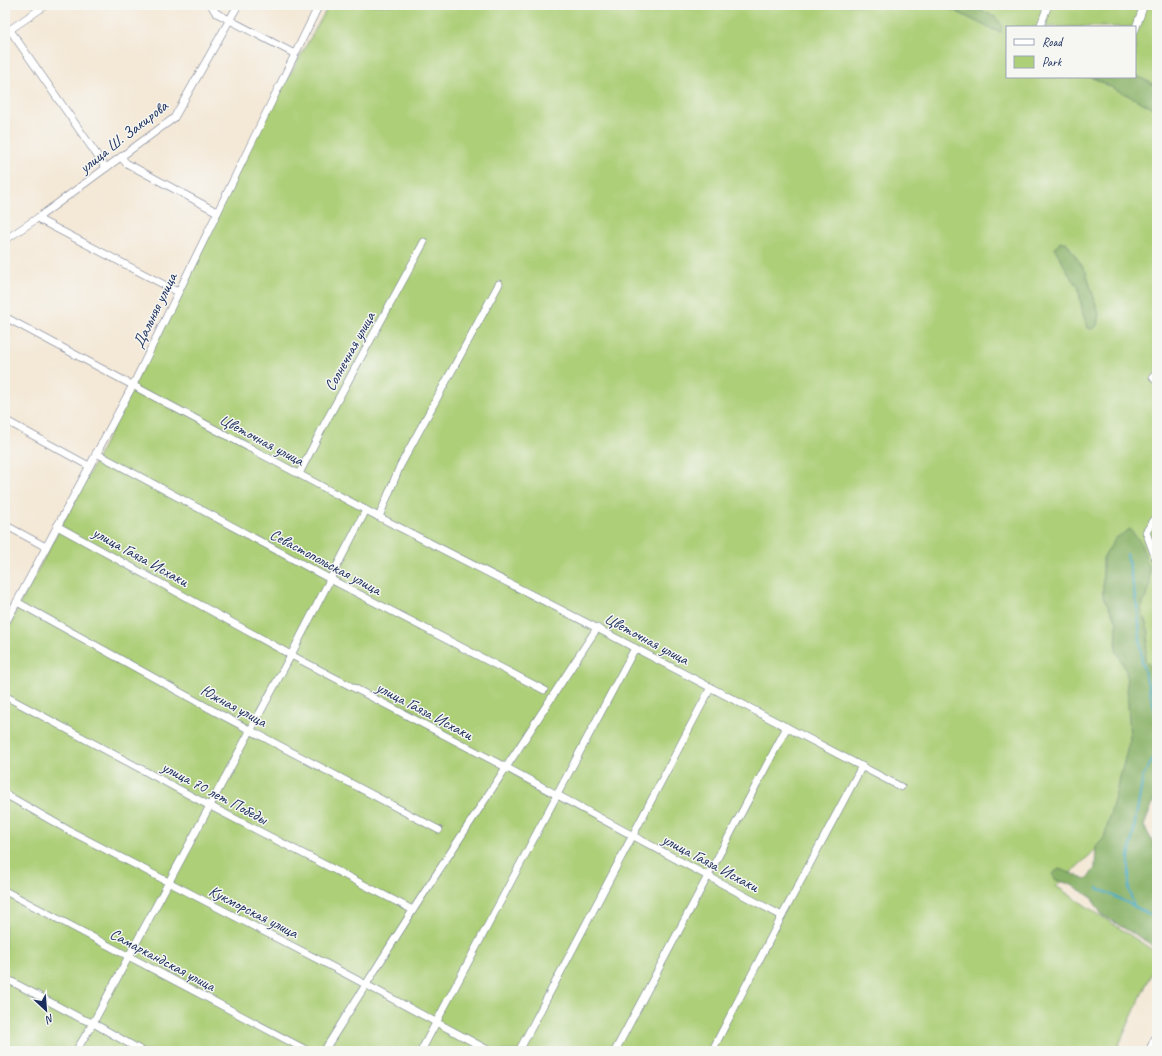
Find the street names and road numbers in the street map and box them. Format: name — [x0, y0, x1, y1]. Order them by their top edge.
street label: улица Ш. Закирова — [75, 95, 173, 178]
street label: Дальняя улица — [128, 268, 182, 351]
street label: Солнечная улица — [320, 308, 380, 395]
street label: Цветочная улица — [216, 409, 308, 471]
street label: улица Гаяза Исхаки — [88, 522, 193, 592]
street label: Севастопольская улица — [266, 524, 386, 600]
street label: Цветочная улица — [601, 608, 693, 670]
street label: улица Гаяза Исхаки — [372, 677, 477, 745]
street label: Южная улица — [197, 680, 271, 732]
street label: улица 70 лет Победы — [157, 756, 272, 830]
street label: улица Гаяза Исхаки — [658, 829, 763, 897]
street label: Кукморская улица — [206, 881, 302, 943]
street label: Самаркандская улица — [107, 924, 220, 997]

